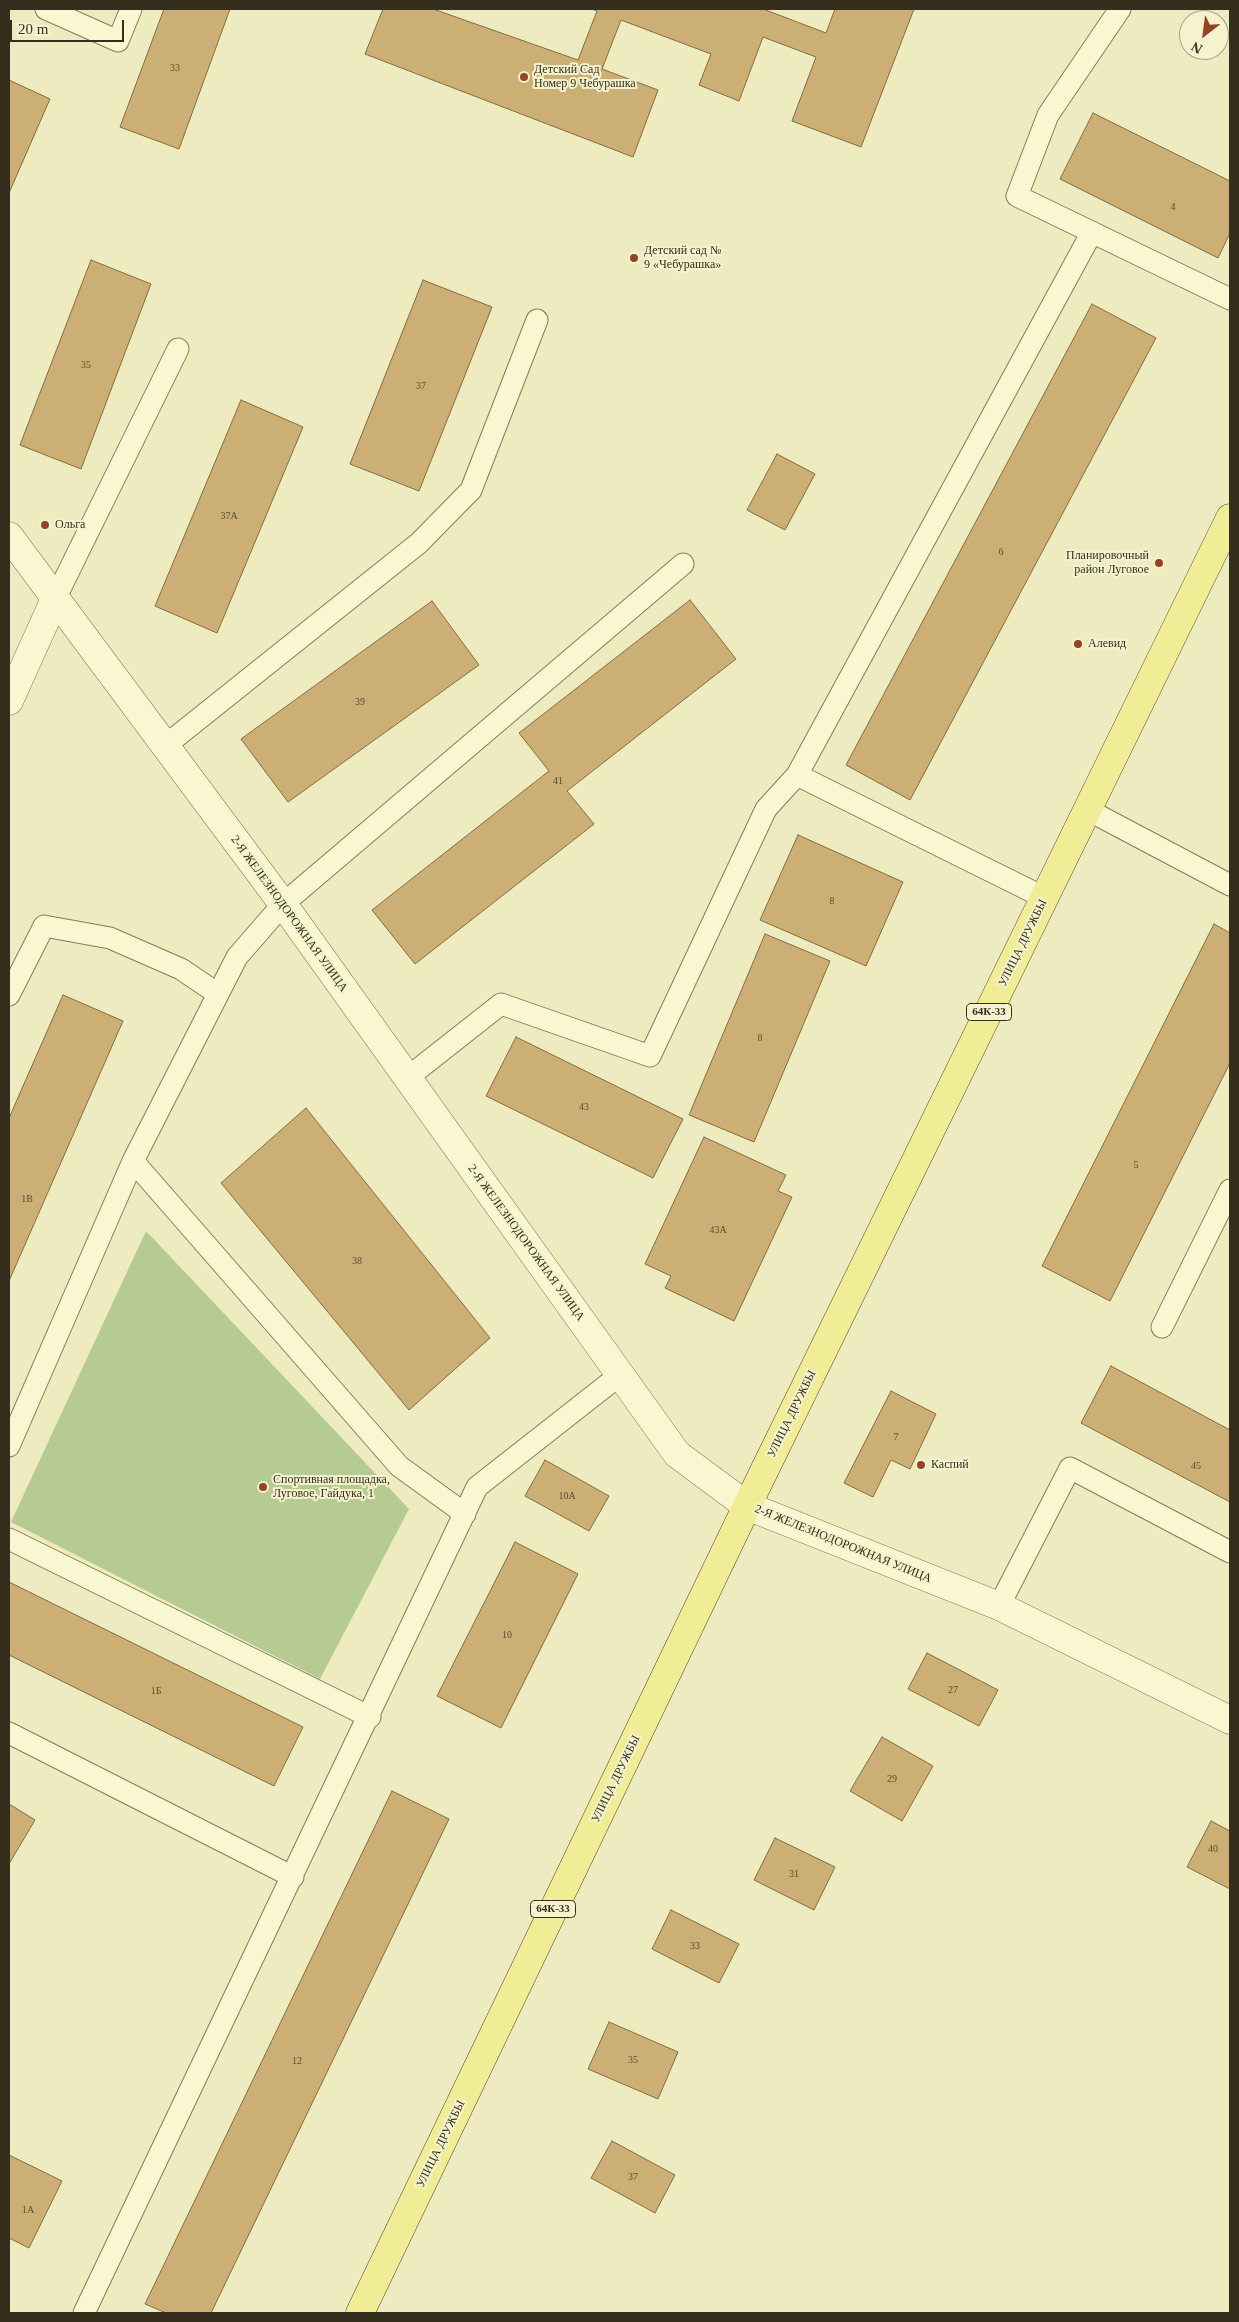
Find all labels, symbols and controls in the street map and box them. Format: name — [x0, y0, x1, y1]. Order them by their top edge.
scale bar — [12, 10, 126, 42]
north arrow — [1179, 10, 1229, 60]
text: 20 m — [18, 21, 48, 37]
text: N — [1189, 39, 1205, 57]
house number: 33 — [170, 62, 180, 74]
place label: Детский Сад Номер 9 Чебурашка — [534, 63, 636, 91]
marker: Детский Сад Номер 9 Чебурашка — [518, 71, 530, 83]
house number: 4 — [1170, 201, 1176, 213]
place label: Детский сад № 9 «Чебурашка» — [644, 244, 721, 272]
marker: Детский сад № 9 «Чебурашка» — [628, 252, 640, 264]
house number: 35 — [81, 359, 91, 371]
house number: 37 — [416, 380, 426, 392]
house number: 37А — [220, 510, 238, 522]
place label: Ольга — [55, 518, 85, 532]
marker: Ольга — [39, 519, 51, 531]
house number: 6 — [998, 546, 1004, 558]
place label: Планировочный район Луговое — [1066, 549, 1149, 577]
marker: Планировочный район Луговое — [1153, 557, 1165, 569]
place label: Алевид — [1088, 637, 1126, 651]
marker: Алевид — [1072, 638, 1084, 650]
house number: 39 — [355, 696, 365, 708]
house number: 41 — [553, 775, 563, 787]
street label: 2-Я ЖЕЛЕЗНОДОРОЖНАЯ УЛИЦА — [227, 833, 351, 995]
house number: 8 — [830, 895, 834, 907]
street label: УЛИЦА ДРУЖБЫ — [996, 897, 1050, 989]
road number: 64К-33 — [966, 1004, 1012, 1020]
house number: 8 — [758, 1032, 762, 1044]
house number: 43 — [579, 1101, 589, 1113]
house number: 5 — [1134, 1159, 1138, 1171]
street label: 2-Я ЖЕЛЕЗНОДОРОЖНАЯ УЛИЦА — [464, 1162, 588, 1324]
house number: 1В — [21, 1193, 33, 1205]
house number: 43А — [709, 1224, 727, 1236]
house number: 38 — [352, 1255, 362, 1267]
street label: УЛИЦА ДРУЖБЫ — [765, 1368, 819, 1460]
house number: 7 — [894, 1431, 898, 1443]
place label: Каспий — [931, 1458, 969, 1472]
marker: Каспий — [915, 1459, 927, 1471]
house number: 45 — [1191, 1460, 1201, 1472]
place label: Спортивная площадка, Луговое, Гайдука, 1 — [273, 1473, 390, 1501]
marker: Спортивная площадка, Луговое, Гайдука, 1 — [257, 1481, 269, 1493]
house number: 10А — [558, 1490, 576, 1502]
street label: 2-Я ЖЕЛЕЗНОДОРОЖНАЯ УЛИЦА — [752, 1502, 934, 1586]
house number: 10 — [502, 1629, 512, 1641]
house number: 27 — [948, 1684, 958, 1696]
house number: 1Б — [151, 1685, 161, 1697]
street label: УЛИЦА ДРУЖБЫ — [589, 1733, 643, 1825]
house number: 29 — [887, 1773, 897, 1785]
house number: 40 — [1208, 1843, 1218, 1855]
house number: 31 — [789, 1868, 799, 1880]
road number: 64К-33 — [530, 1900, 576, 1918]
house number: 33 — [690, 1940, 700, 1952]
house number: 35 — [628, 2054, 638, 2066]
house number: 12 — [292, 2055, 302, 2067]
street label: УЛИЦА ДРУЖБЫ — [414, 2098, 468, 2190]
house number: 37 — [628, 2171, 638, 2183]
house number: 1А — [22, 2204, 34, 2216]

